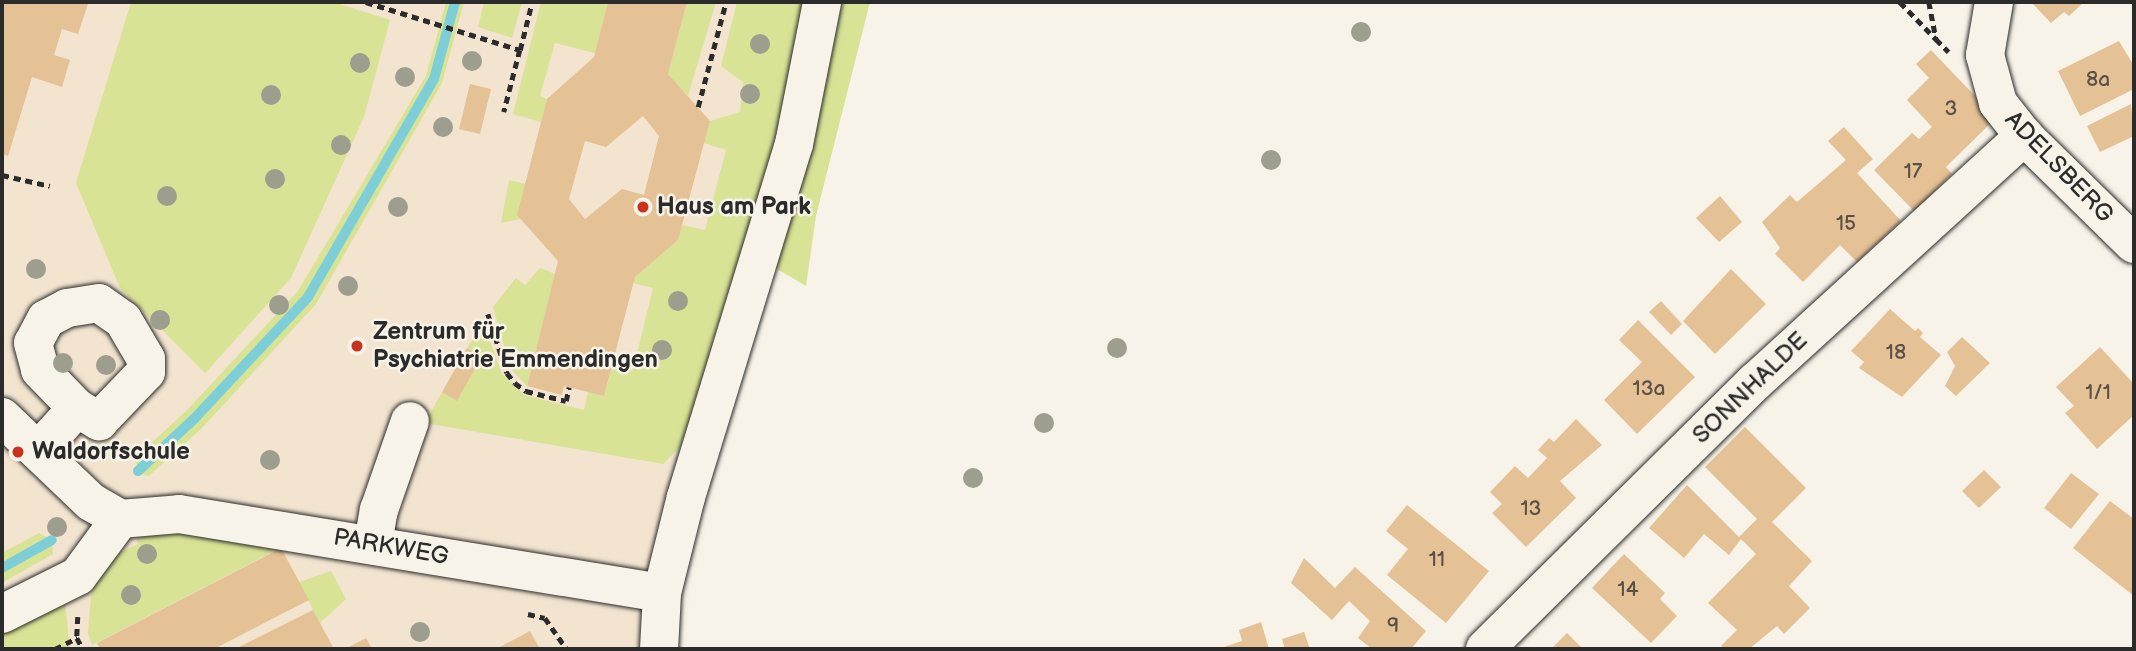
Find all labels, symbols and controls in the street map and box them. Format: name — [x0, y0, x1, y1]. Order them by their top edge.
house number: 8a — [2086, 67, 2110, 93]
house number: 3 — [1945, 96, 1957, 122]
street label: ADELSBERG — [1999, 105, 2119, 229]
house number: 17 — [1904, 159, 1922, 185]
place label: Haus am Park — [657, 193, 811, 221]
marker: Haus am Park — [635, 199, 651, 215]
house number: 15 — [1836, 211, 1856, 237]
place label: Zentrum für Psychiatrie Emmendingen — [373, 318, 658, 374]
street label: SONNHALDE — [1687, 326, 1813, 450]
marker: Zentrum für Psychiatrie Emmendingen — [347, 336, 367, 356]
house number: 18 — [1886, 340, 1906, 366]
house number: 13a — [1633, 376, 1665, 402]
house number: 1/1 — [2085, 380, 2111, 406]
place label: Waldorfschule — [32, 438, 190, 466]
marker: Waldorfschule — [10, 444, 26, 460]
house number: 13 — [1520, 496, 1542, 522]
street label: PARKWEG — [331, 523, 451, 571]
house number: 11 — [1429, 547, 1445, 573]
house number: 14 — [1618, 577, 1638, 603]
house number: 9 — [1387, 613, 1399, 639]

